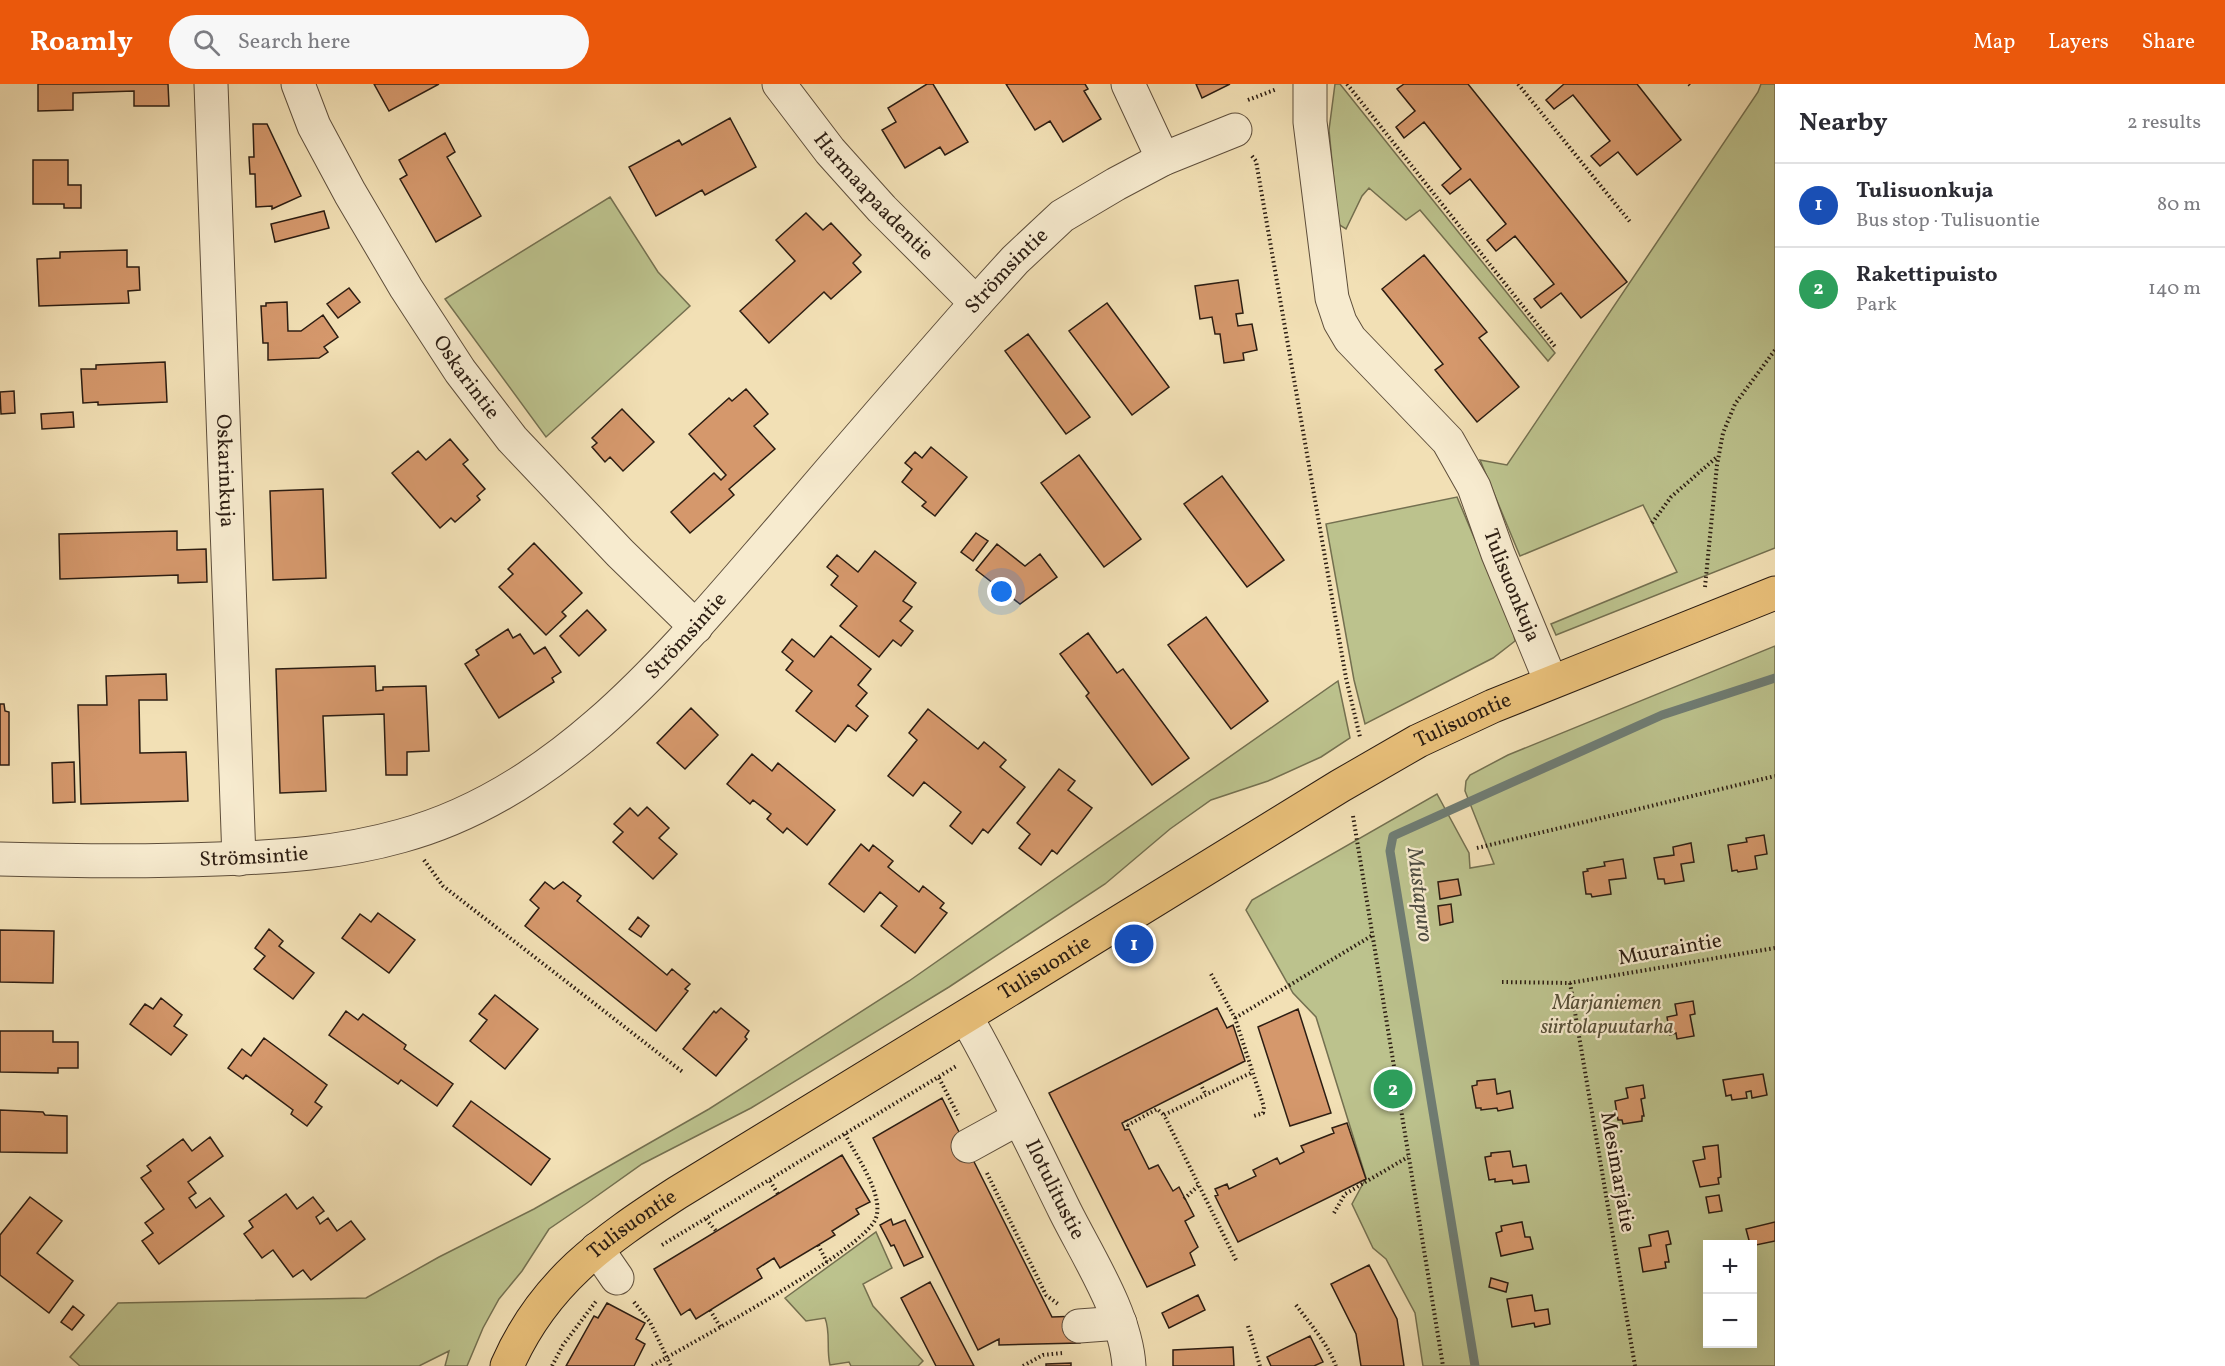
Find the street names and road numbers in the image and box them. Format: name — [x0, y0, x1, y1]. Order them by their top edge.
street label: Harmaapaadentie — [806, 126, 940, 267]
street label: Strömsintie — [958, 221, 1055, 320]
street label: Oskarintie — [426, 329, 506, 426]
street label: Oskarinkuja — [208, 413, 242, 528]
street label: Tulisuonkuja — [1476, 525, 1547, 647]
street label: Strömsintie — [638, 586, 734, 686]
street label: Tulisuontie — [1409, 686, 1516, 755]
street label: Strömsintie — [199, 839, 310, 874]
street label: Muuraintie — [1616, 927, 1724, 973]
street label: Tulisuontie — [993, 928, 1097, 1007]
street label: Mesimarjatie — [1592, 1109, 1642, 1235]
street label: Ilotulitustie — [1018, 1134, 1092, 1245]
street label: Tulisuontie — [581, 1182, 683, 1266]

